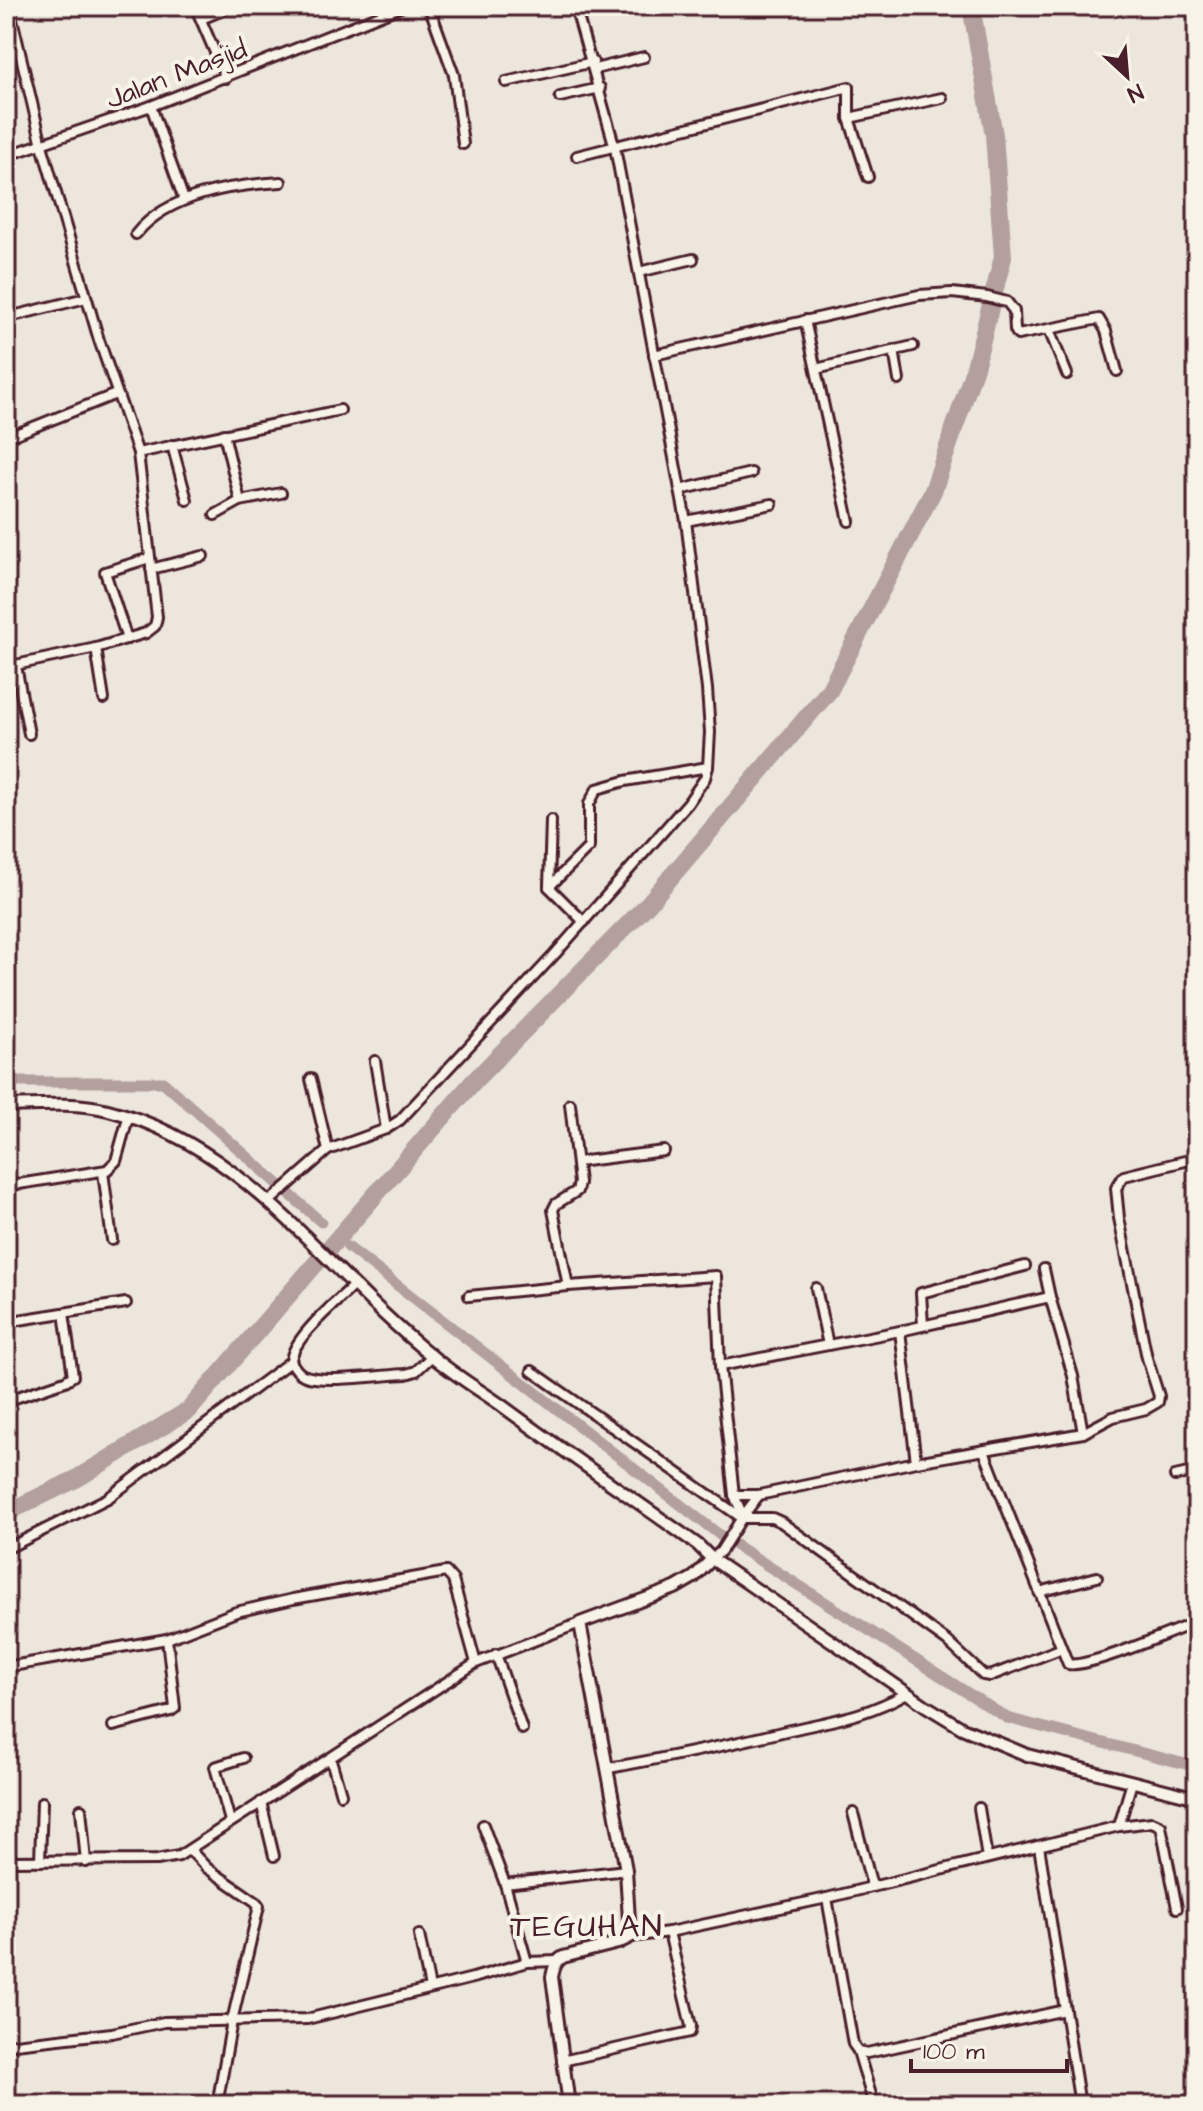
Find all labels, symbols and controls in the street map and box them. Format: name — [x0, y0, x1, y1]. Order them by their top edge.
street label: Jalan Masjid — [100, 30, 253, 119]
north arrow — [1087, 36, 1167, 116]
text: N — [1122, 76, 1148, 110]
district label: TEGUHAN — [511, 1904, 663, 1949]
scale bar — [911, 2023, 1067, 2073]
text: 100 m — [923, 2035, 985, 2069]

